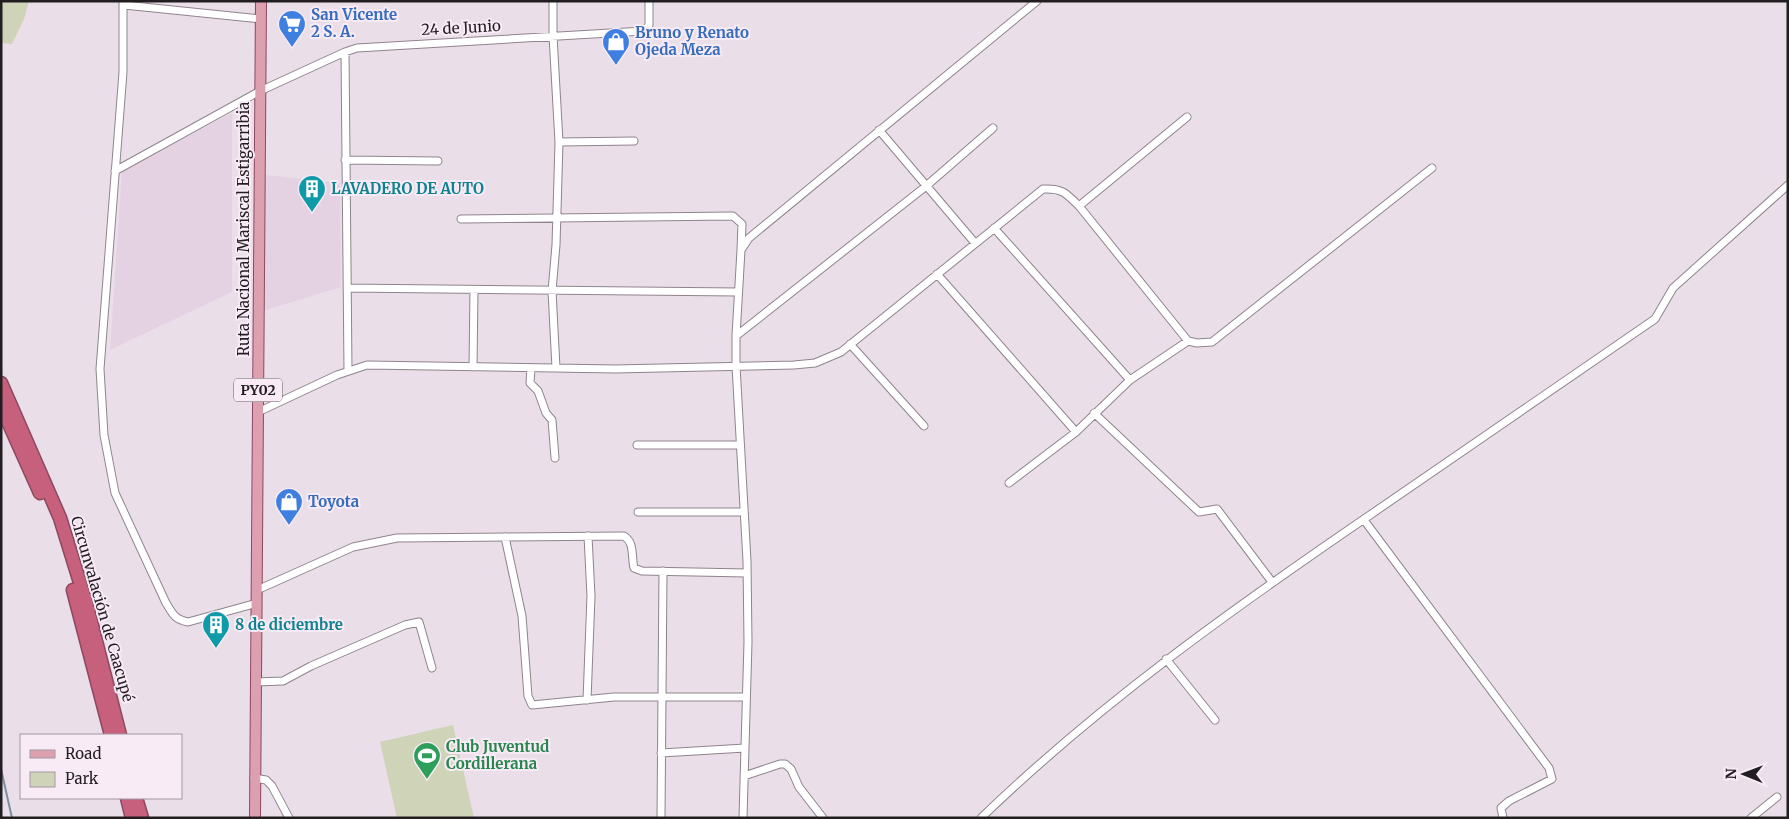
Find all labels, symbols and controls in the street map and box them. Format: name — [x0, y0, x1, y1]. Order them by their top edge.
place label: San Vicente 2 S. A. — [311, 5, 397, 41]
supermarket icon: San Vicente 2 S. A. — [277, 9, 307, 48]
street label: 24 de Junio — [421, 16, 501, 39]
place label: Bruno y Renato Ojeda Meza — [635, 23, 749, 59]
shop icon: Bruno y Renato Ojeda Meza — [601, 27, 631, 66]
street label: Ruta Nacional Mariscal Estigarribia — [234, 102, 253, 356]
building icon: LAVADERO DE AUTO — [297, 174, 327, 213]
place label: LAVADERO DE AUTO — [331, 179, 484, 198]
road number: PY02 — [234, 378, 282, 402]
shop icon: Toyota — [274, 487, 304, 526]
place label: Toyota — [308, 492, 360, 511]
street label: Circunvalación de Caacupé — [67, 514, 138, 704]
building icon: 8 de diciembre — [201, 610, 231, 649]
place label: 8 de diciembre — [235, 615, 343, 634]
legend — [20, 734, 182, 799]
place label: Club Juventud Cordillerana — [446, 737, 549, 773]
sports icon: Club Juventud Cordillerana — [412, 741, 442, 780]
text: Road — [65, 744, 101, 763]
north arrow — [1719, 749, 1769, 799]
text: N — [1722, 768, 1740, 779]
text: Park — [65, 769, 99, 788]

